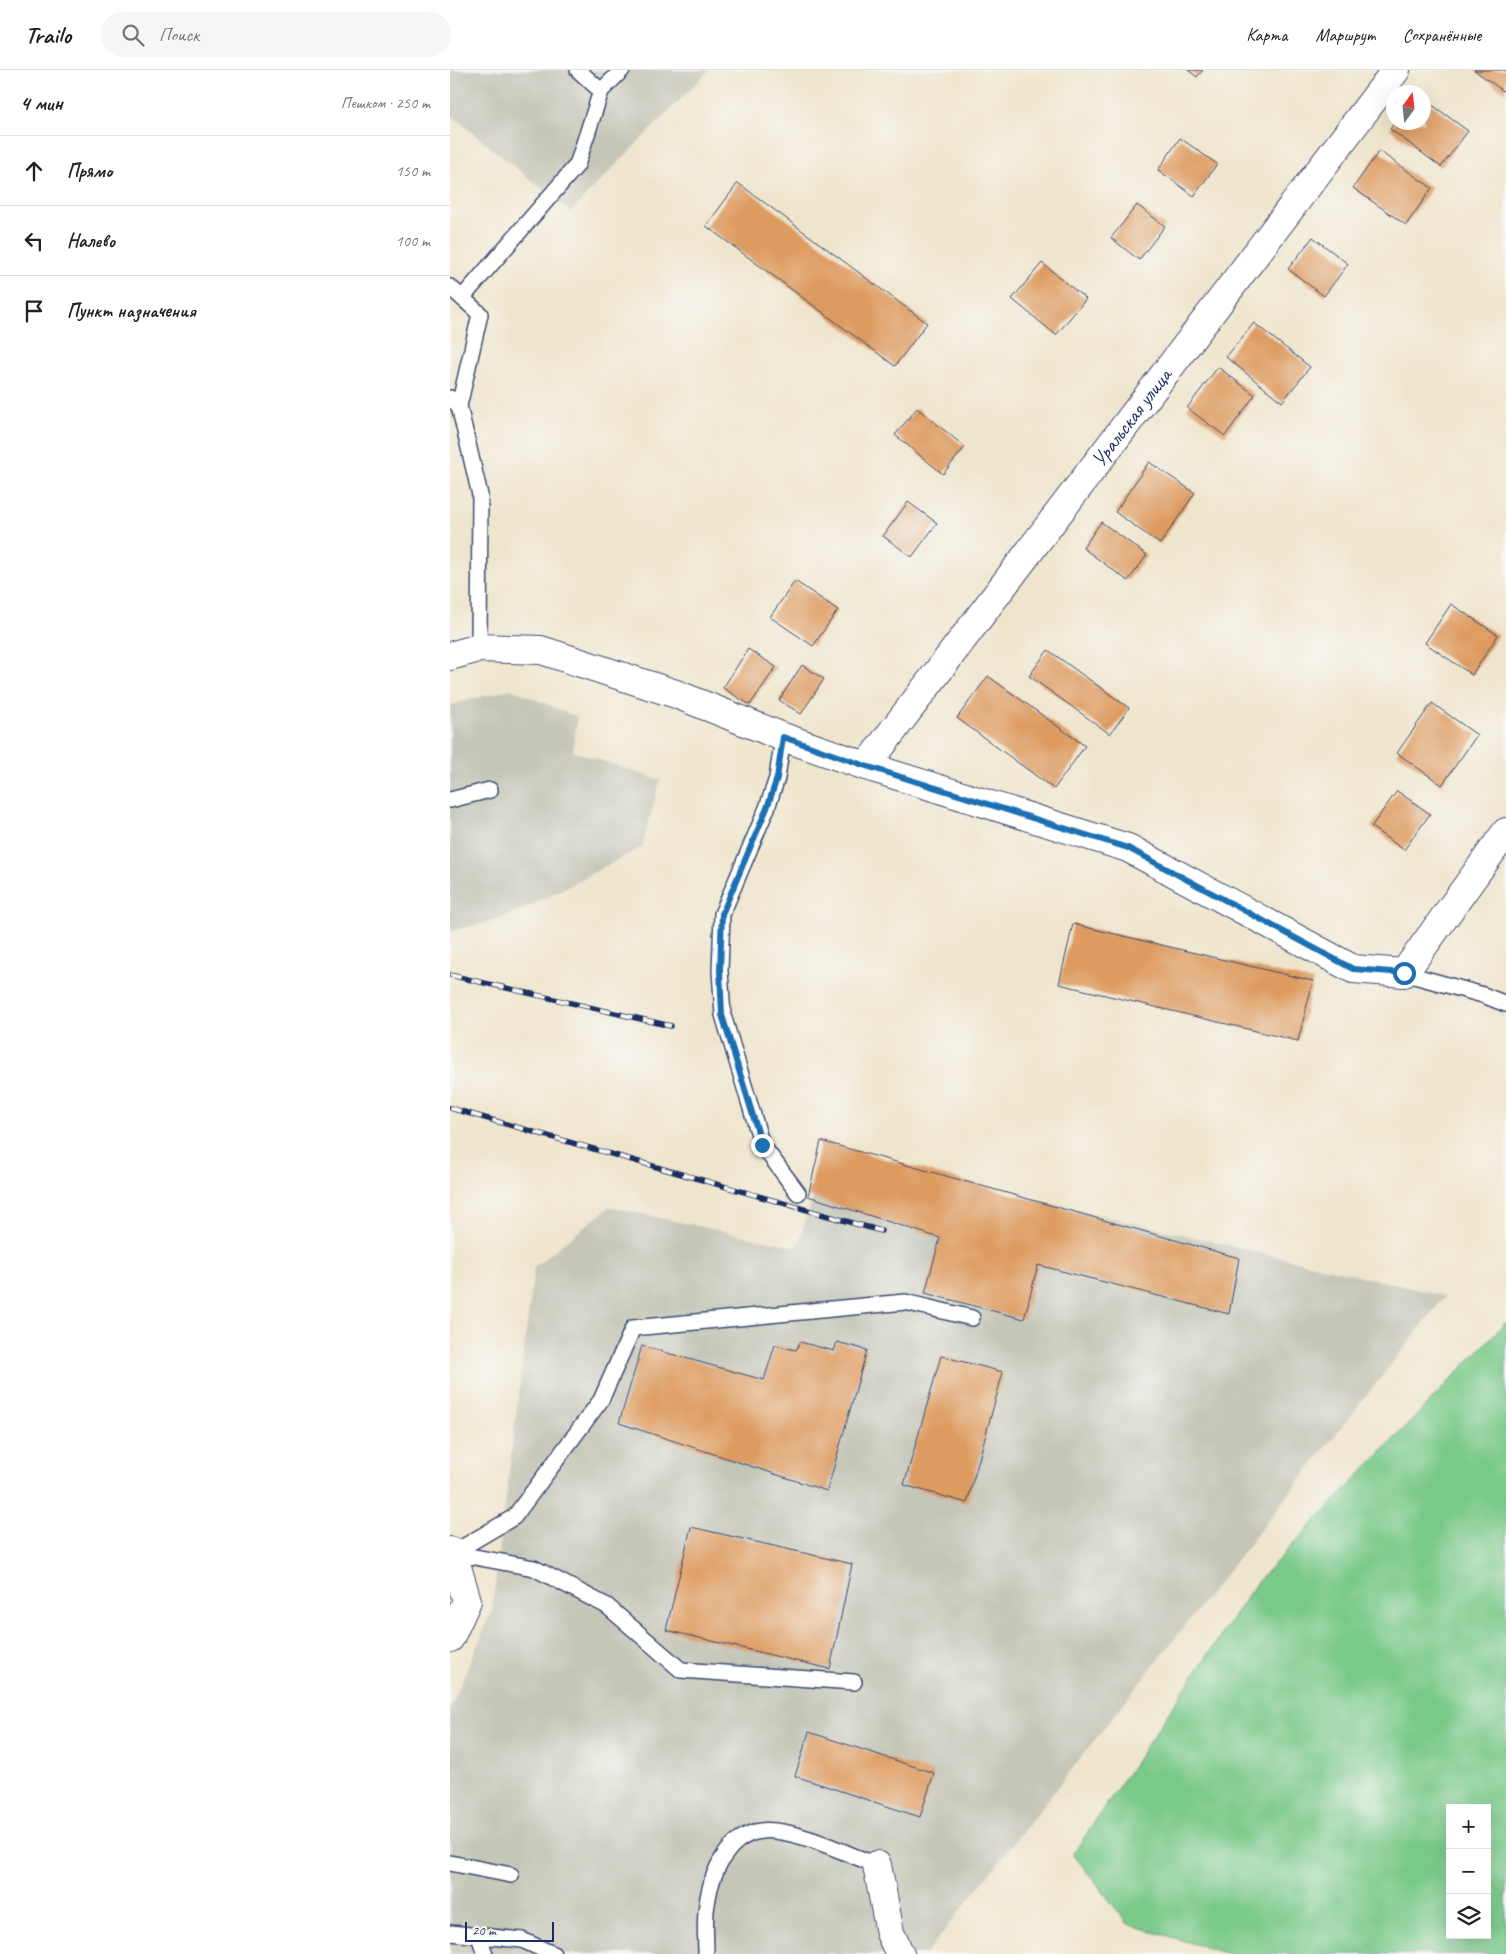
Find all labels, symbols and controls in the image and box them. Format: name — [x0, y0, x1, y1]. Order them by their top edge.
search box — [101, 12, 451, 57]
text: Trailo — [25, 20, 71, 50]
icon: search — [119, 21, 147, 49]
text: Поиск — [159, 23, 199, 47]
text: Карта — [1246, 24, 1287, 46]
text: Маршрут — [1315, 24, 1375, 46]
text: Сохранённые — [1403, 24, 1481, 46]
north arrow — [1386, 85, 1431, 130]
text: 4 мин — [20, 90, 63, 116]
text: Пешком · 250 m — [341, 93, 430, 113]
icon: ahead — [20, 157, 48, 185]
text: Прямо — [67, 159, 112, 183]
text: 150 m — [396, 161, 430, 181]
icon: left — [20, 227, 48, 255]
text: Налево — [67, 229, 115, 253]
text: 100 m — [396, 231, 430, 251]
icon: arrive — [20, 297, 48, 325]
text: Пункт назначения — [67, 299, 196, 323]
street label: Уральская улица — [1086, 361, 1179, 472]
route start — [1393, 962, 1416, 985]
route end — [751, 1134, 774, 1157]
map controls — [1446, 1804, 1491, 1939]
button: + — [1446, 1804, 1491, 1849]
button: − — [1446, 1849, 1491, 1894]
button: layers — [1446, 1894, 1491, 1939]
scale bar — [465, 1919, 554, 1942]
text: 20 m — [472, 1922, 496, 1939]

